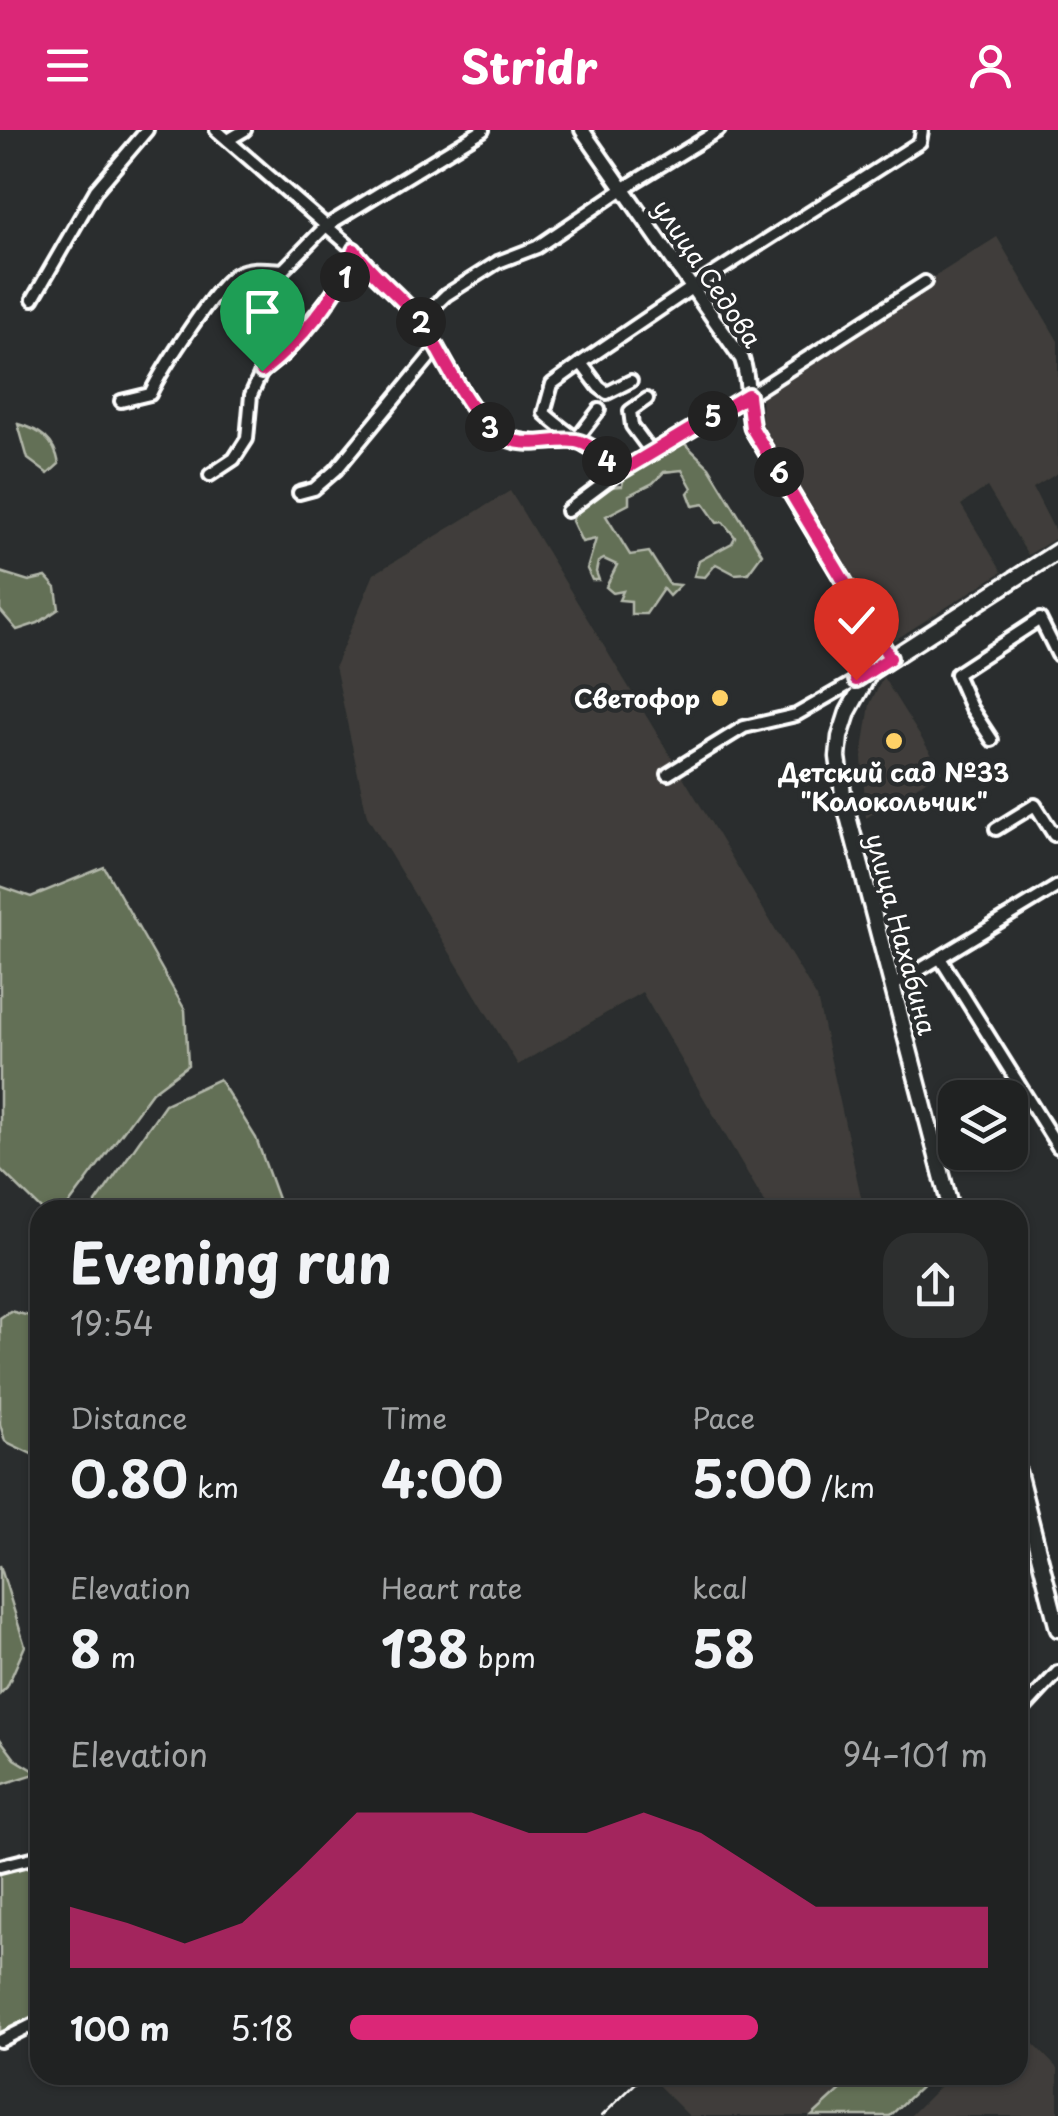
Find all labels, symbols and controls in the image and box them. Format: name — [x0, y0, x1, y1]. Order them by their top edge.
text: Stridr — [460, 31, 598, 99]
icon: menu — [40, 38, 95, 93]
icon: person — [963, 38, 1018, 93]
street label: улица Седова — [644, 191, 772, 355]
pin: 1 — [320, 252, 370, 302]
text: 1 — [338, 255, 352, 298]
pin — [220, 269, 305, 372]
icon: arrive — [235, 284, 290, 339]
pin: 2 — [396, 297, 446, 347]
text: 2 — [411, 300, 431, 343]
pin: 5 — [688, 391, 738, 441]
text: 5 — [704, 394, 722, 437]
pin: 3 — [465, 402, 515, 452]
text: 3 — [481, 405, 499, 448]
pin: 4 — [582, 436, 632, 486]
text: 4 — [597, 439, 617, 482]
pin: 6 — [754, 447, 804, 497]
text: 6 — [769, 450, 789, 493]
pin — [814, 578, 899, 681]
icon: check — [829, 593, 884, 648]
place label: Светофор — [574, 679, 700, 717]
marker: Светофор — [709, 687, 731, 709]
marker: Детский сад №33 "Колокольчик" — [883, 730, 905, 752]
place label: Детский сад №33 "Колокольчик" — [778, 753, 1009, 820]
street label: улица Нахабина — [857, 829, 947, 1039]
map controls — [938, 1080, 1028, 1170]
button: layers — [938, 1080, 1028, 1170]
text: Evening run — [70, 1220, 392, 1303]
button: share — [883, 1233, 988, 1338]
text: 19:54 — [70, 1299, 154, 1347]
text: Distance — [70, 1396, 188, 1439]
text: Time — [381, 1396, 447, 1439]
text: Pace — [692, 1396, 755, 1439]
text: 0.80 — [70, 1439, 188, 1515]
text: 4:00 — [381, 1439, 503, 1515]
text: 5:00 — [692, 1439, 812, 1515]
text: km — [188, 1465, 239, 1508]
text: /km — [812, 1465, 875, 1508]
text: Elevation — [70, 1566, 191, 1609]
text: Heart rate — [381, 1566, 522, 1609]
text: kcal — [692, 1566, 748, 1609]
text: 8 — [70, 1609, 101, 1685]
text: 138 — [381, 1609, 469, 1685]
text: 58 — [692, 1609, 755, 1685]
text: m — [101, 1635, 136, 1678]
text: bpm — [469, 1635, 536, 1678]
text: Elevation — [70, 1730, 208, 1778]
text: 94–101 m — [843, 1730, 988, 1778]
text: 100 m — [70, 2004, 170, 2052]
text: 5:18 — [230, 2004, 294, 2052]

